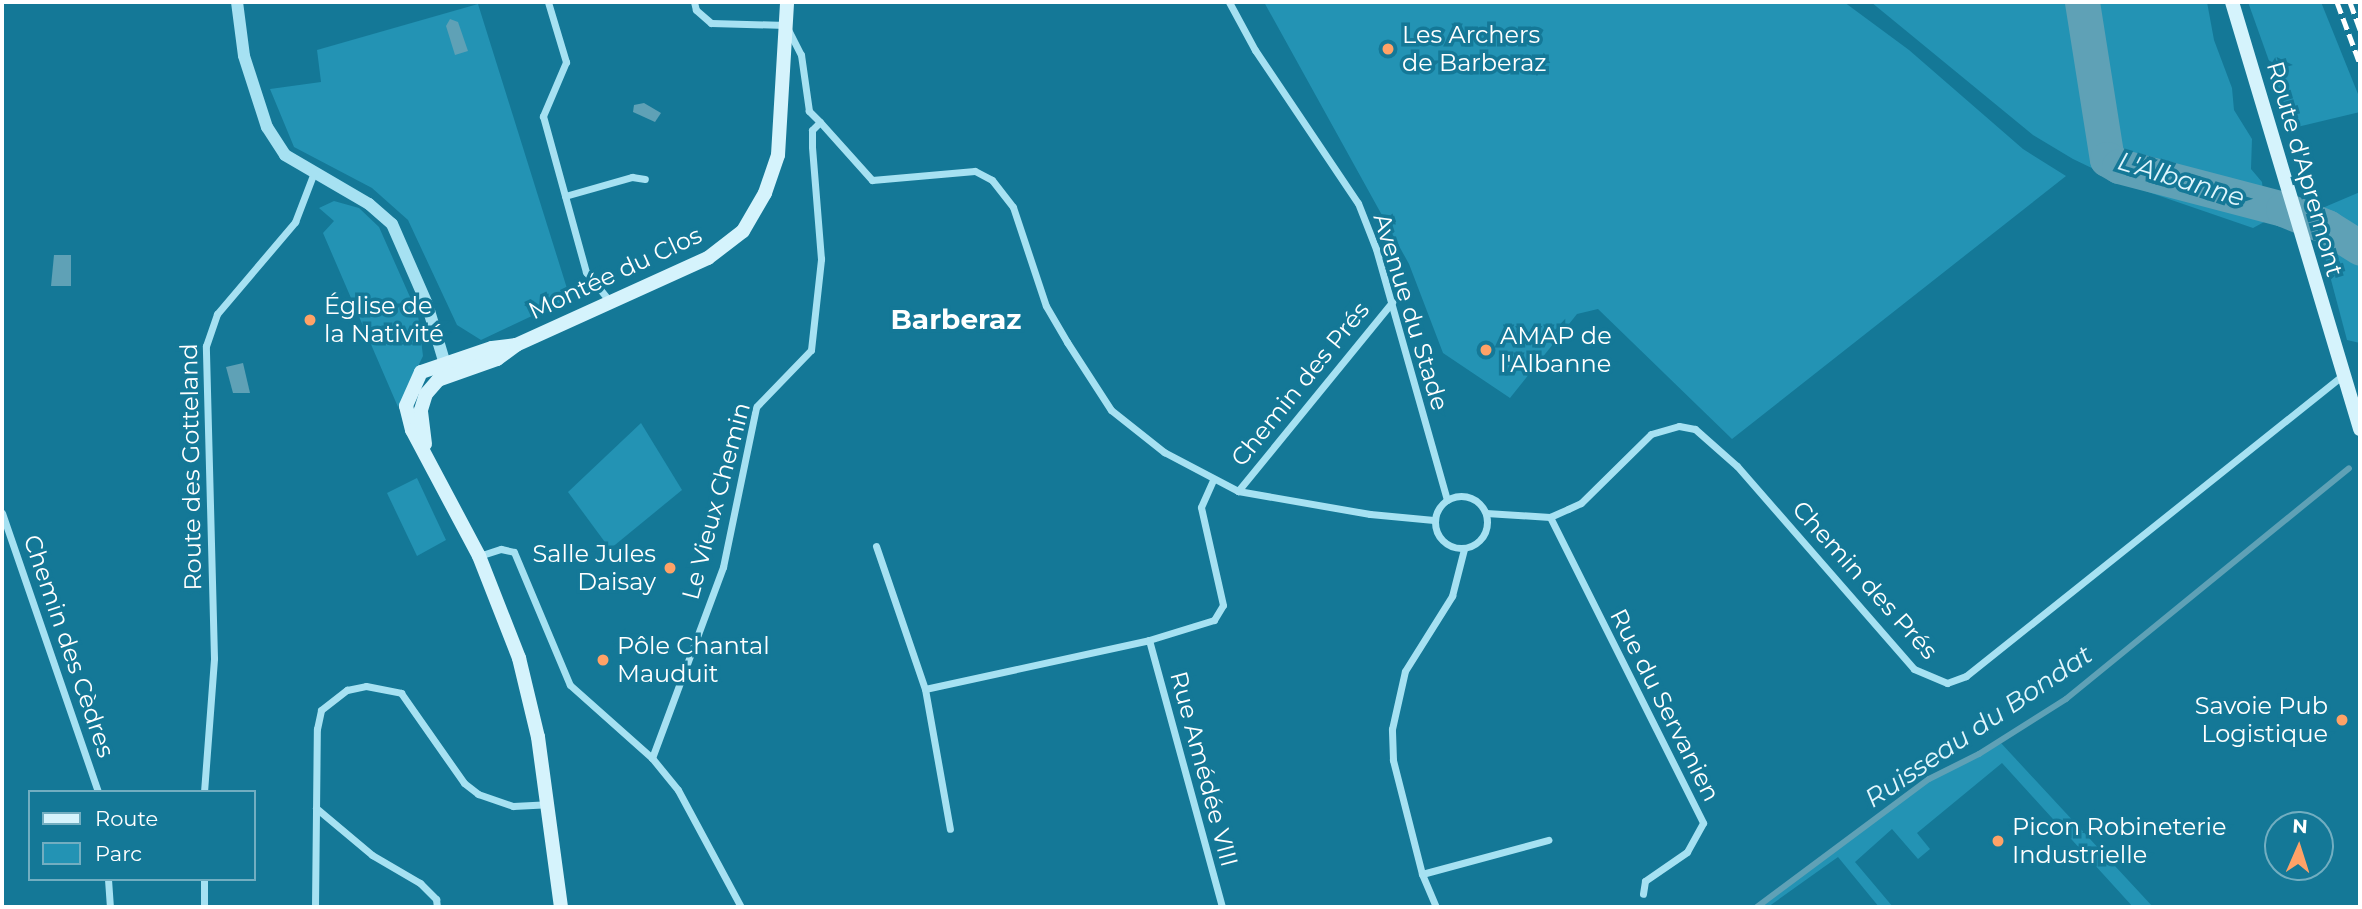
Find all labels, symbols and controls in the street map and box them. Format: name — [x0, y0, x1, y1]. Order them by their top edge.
place label: Les Archers de Barberaz — [1402, 21, 1547, 77]
marker: Les Archers de Barberaz — [1380, 41, 1396, 57]
street label: Route d'Apremont — [2261, 58, 2349, 280]
water label: L'Albanne — [2114, 146, 2248, 214]
street label: Avenue du Stade — [1367, 210, 1455, 414]
street label: Montée du Clos — [524, 220, 706, 326]
place label: Église de la Nativité — [324, 292, 444, 348]
street label: Chemin des Prés — [1225, 296, 1375, 472]
district label: Barberaz — [890, 302, 1022, 336]
marker: Église de la Nativité — [302, 312, 318, 328]
place label: AMAP de l'Albanne — [1500, 322, 1612, 378]
marker: AMAP de l'Albanne — [1478, 342, 1494, 358]
street label: Route des Gotteland — [174, 343, 208, 591]
street label: Le Vieux Chemin — [676, 399, 756, 603]
street label: Chemin des Prés — [1786, 495, 1944, 665]
street label: Chemin des Cèdres — [17, 531, 121, 761]
place label: Salle Jules Daisay — [533, 540, 656, 596]
marker: Salle Jules Daisay — [662, 560, 678, 576]
street label: Rue du Servanien — [1604, 604, 1726, 806]
place label: Pôle Chantal Mauduit — [617, 632, 770, 688]
water label: Ruisseau du Bondat — [1859, 639, 2099, 815]
marker: Pôle Chantal Mauduit — [595, 652, 611, 668]
street label: Rue Amédée VIII — [1164, 668, 1244, 870]
place label: Savoie Pub Logistique — [2195, 692, 2328, 748]
marker: Savoie Pub Logistique — [2334, 712, 2350, 728]
legend — [28, 790, 256, 881]
text: Route — [95, 806, 158, 831]
north arrow — [2264, 811, 2334, 881]
place label: Picon Robineterie Industrielle — [2012, 813, 2227, 869]
text: N — [2292, 815, 2308, 838]
marker: Picon Robineterie Industrielle — [1990, 833, 2006, 849]
text: Parc — [95, 841, 142, 866]

